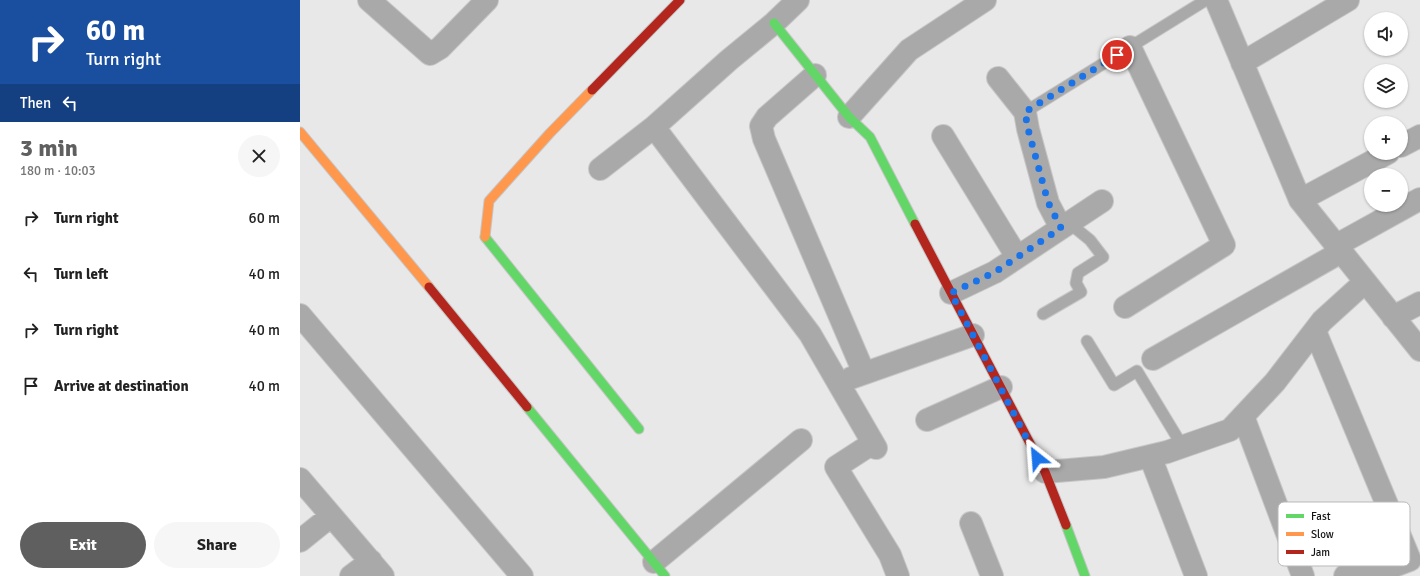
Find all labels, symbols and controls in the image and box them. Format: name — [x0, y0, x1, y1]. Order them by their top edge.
map controls — [1364, 12, 1408, 212]
button: sound — [1364, 12, 1408, 56]
text: 60 m — [86, 14, 145, 48]
icon: right — [20, 16, 72, 68]
pin — [1100, 38, 1134, 72]
icon: arrive — [1106, 44, 1128, 66]
text: Turn right — [86, 48, 161, 70]
button: layers — [1364, 64, 1408, 108]
icon: left — [59, 92, 81, 114]
text: Then — [20, 94, 51, 112]
button: + — [1364, 116, 1408, 160]
text: 3 min — [20, 133, 78, 163]
button: close — [238, 135, 280, 177]
text: 180 m · 10:03 — [20, 163, 96, 179]
button: − — [1364, 168, 1408, 212]
icon: right — [20, 207, 42, 229]
text: Turn right — [54, 209, 119, 227]
text: 60 m — [249, 209, 280, 227]
icon: left — [20, 263, 42, 285]
text: Turn left — [54, 265, 108, 283]
text: 40 m — [249, 265, 280, 283]
icon: right — [20, 319, 42, 341]
text: Turn right — [54, 321, 119, 339]
text: 40 m — [249, 321, 280, 339]
icon: arrive — [20, 375, 42, 397]
text: Arrive at destination — [54, 377, 189, 395]
text: 40 m — [249, 377, 280, 395]
position arrow — [1016, 437, 1058, 479]
legend — [1278, 502, 1410, 566]
text: Fast — [1311, 510, 1331, 523]
button: Exit — [20, 522, 146, 568]
button: Share — [154, 522, 280, 568]
text: Slow — [1311, 528, 1334, 541]
text: Jam — [1311, 546, 1330, 559]

